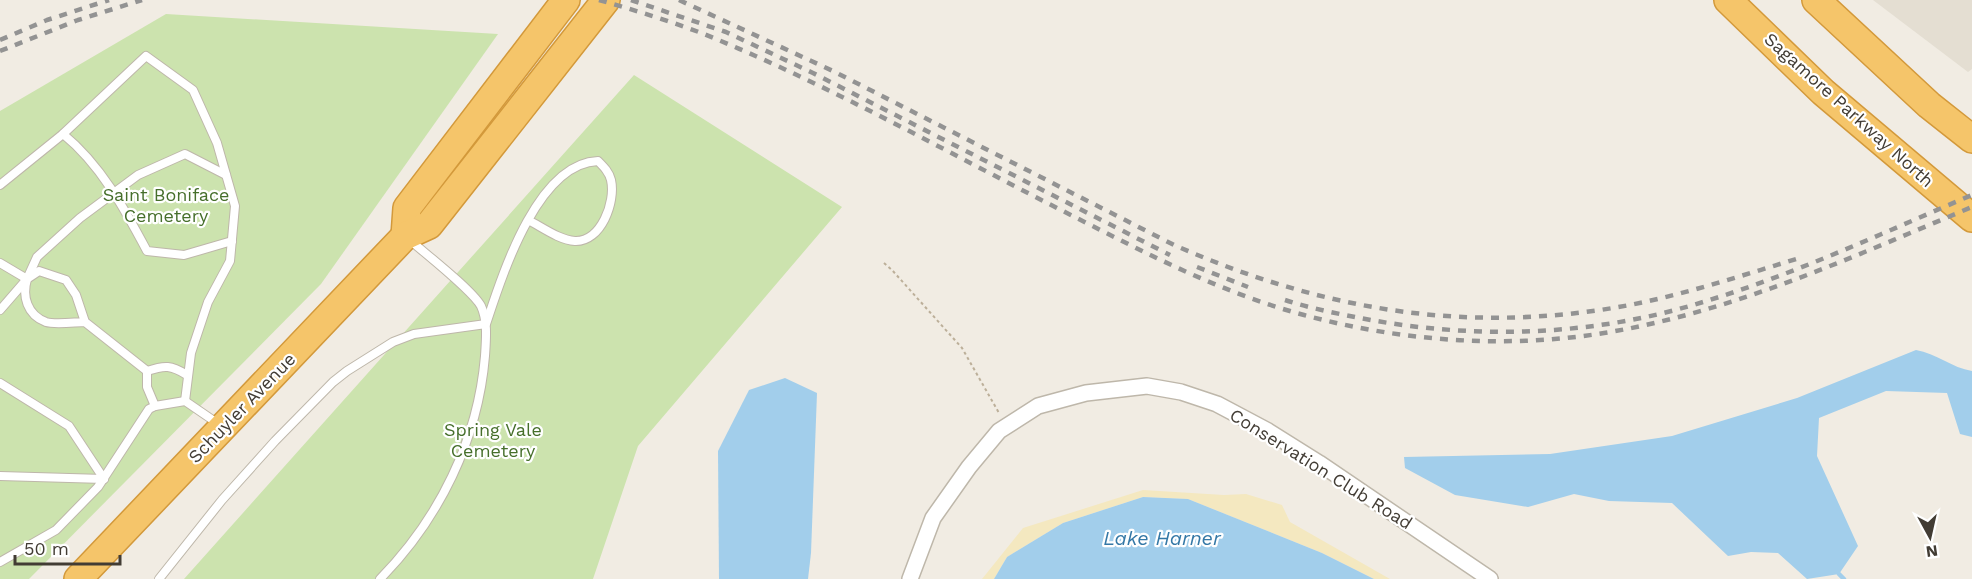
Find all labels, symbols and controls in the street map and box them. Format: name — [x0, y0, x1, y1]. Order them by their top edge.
street label: Sagamore Parkway North — [1760, 28, 1938, 191]
park label: Saint Boniface Cemetery — [103, 184, 229, 226]
street label: Schuyler Avenue — [184, 348, 300, 467]
street label: Conservation Club Road — [1226, 404, 1416, 533]
park label: Spring Vale Cemetery — [444, 419, 542, 461]
north arrow — [1900, 507, 1960, 567]
water label: Lake Harner — [1103, 526, 1222, 550]
scale bar — [15, 528, 120, 566]
text: 50 m — [24, 538, 69, 559]
text: N — [1925, 541, 1939, 562]

